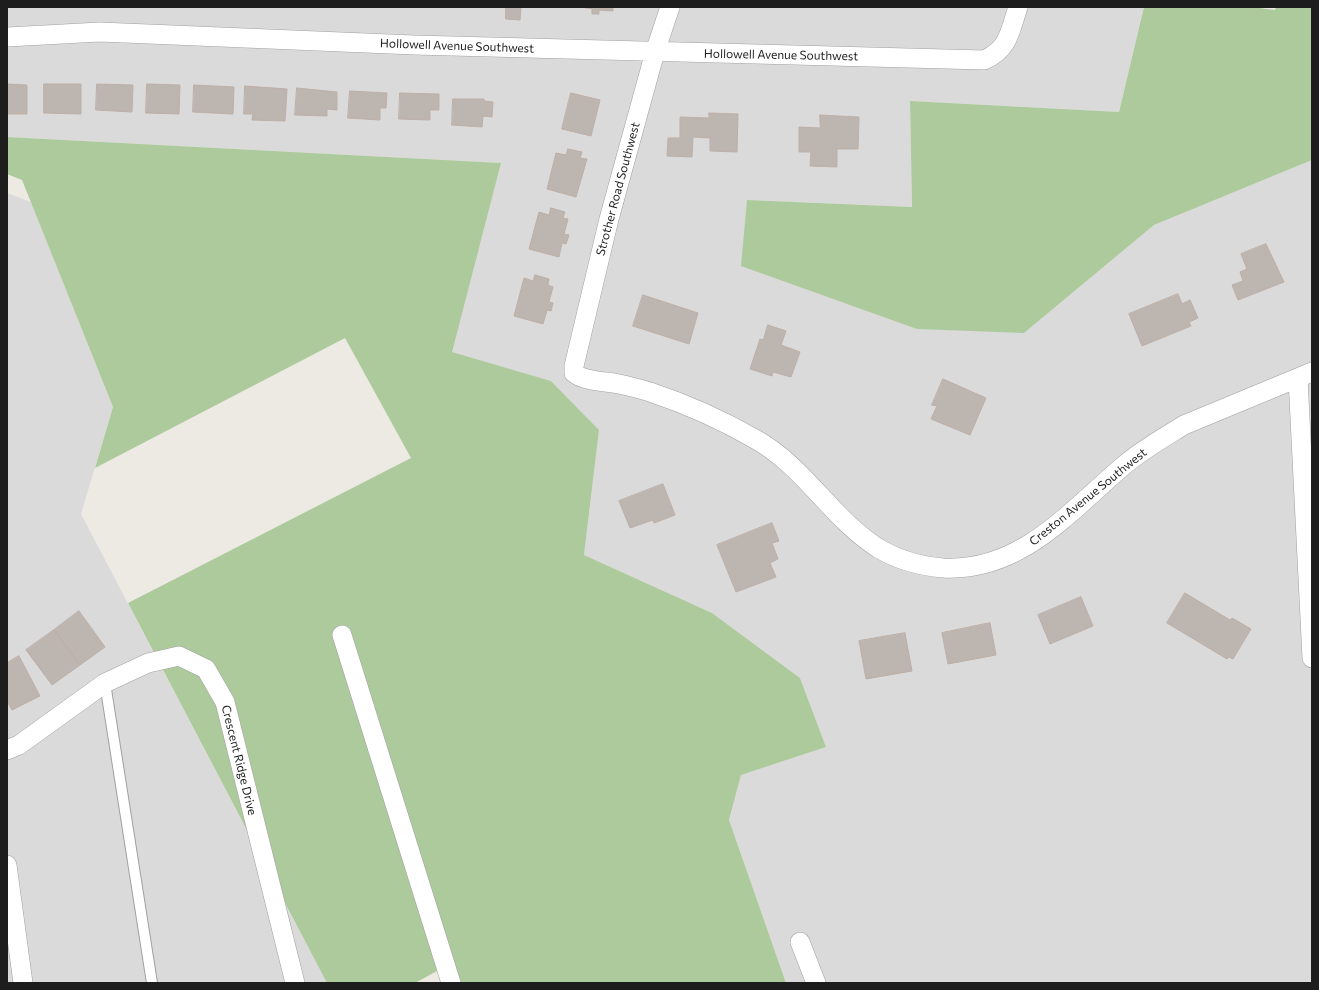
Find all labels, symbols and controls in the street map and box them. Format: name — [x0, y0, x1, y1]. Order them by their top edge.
street label: Hollowell Avenue Southwest — [380, 36, 534, 56]
street label: Hollowell Avenue Southwest — [704, 46, 858, 64]
street label: Strother Road Southwest — [593, 121, 643, 257]
street label: Creston Avenue Southwest — [1026, 445, 1150, 549]
street label: Crescent Ridge Drive — [218, 703, 260, 817]

